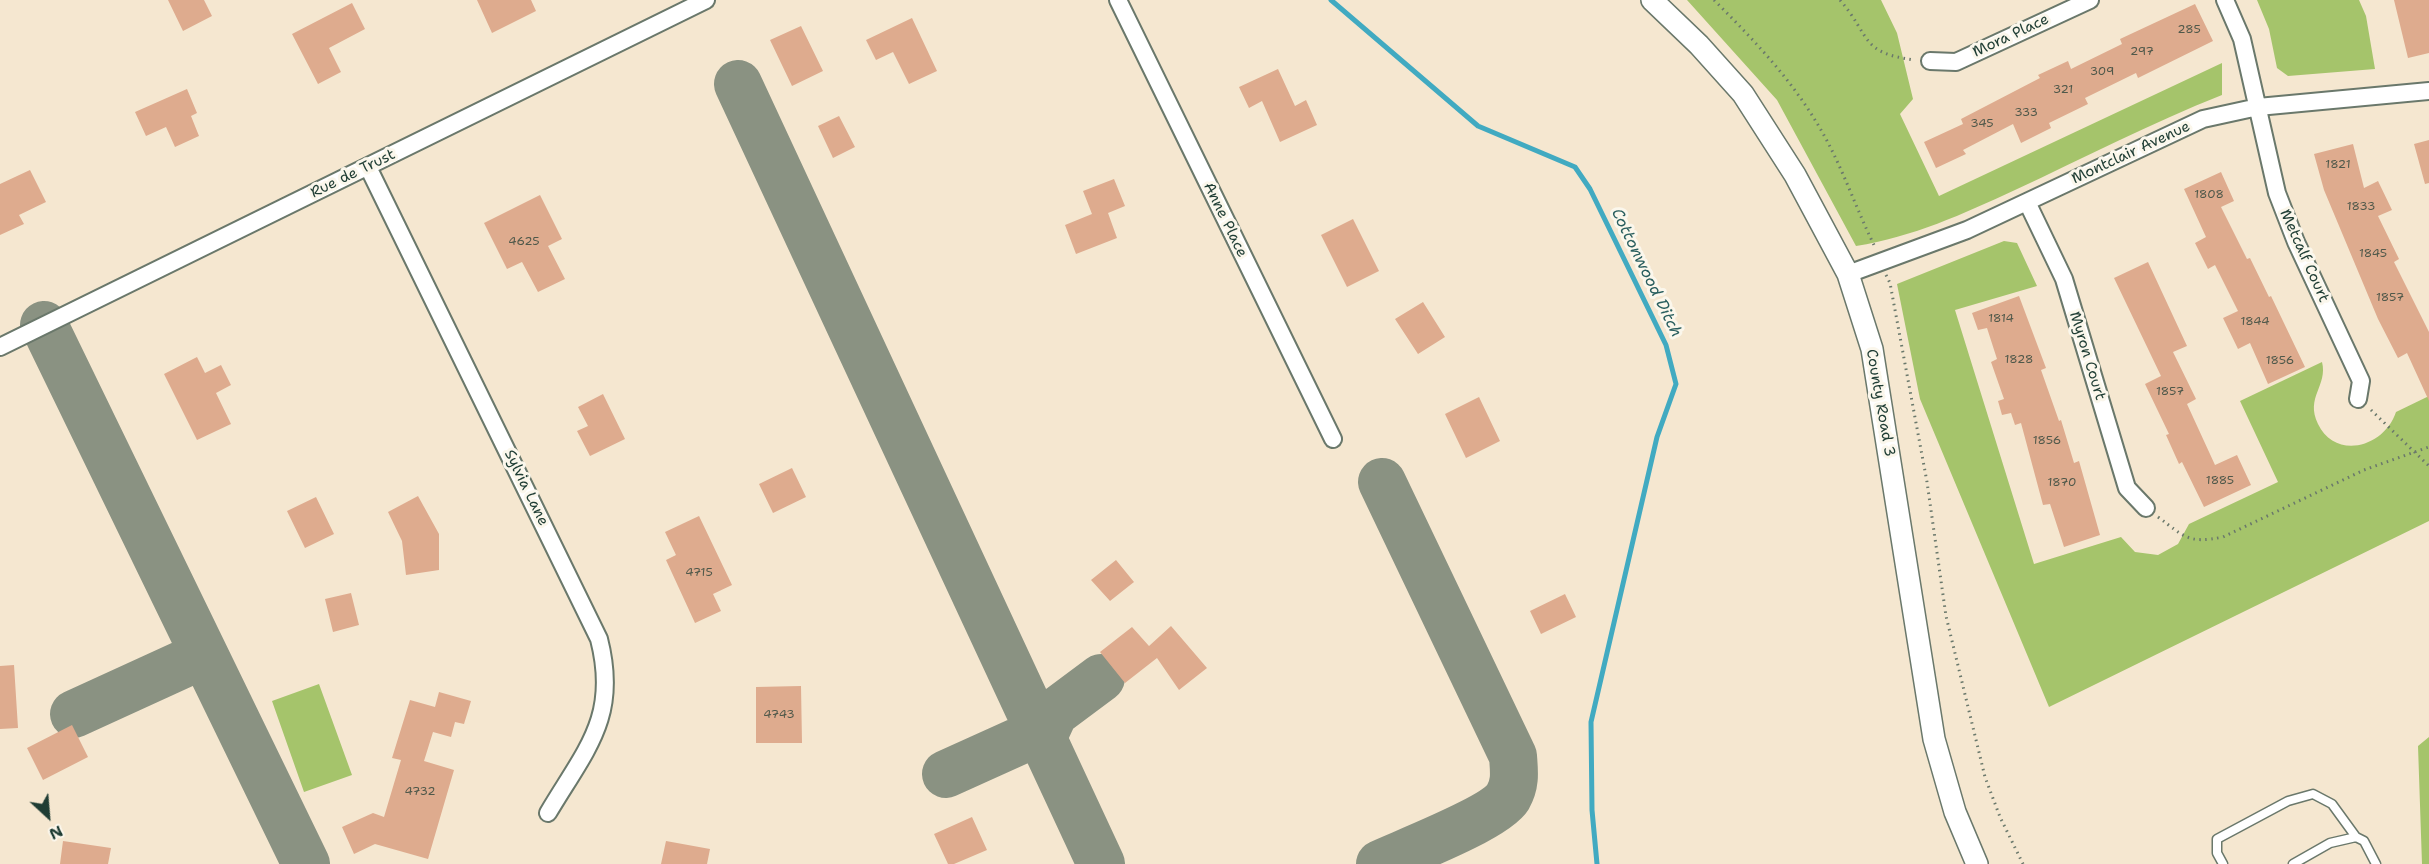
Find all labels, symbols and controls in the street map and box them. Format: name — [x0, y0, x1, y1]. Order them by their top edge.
street label: Mora Place — [1970, 11, 2052, 61]
house number: 285 — [2177, 23, 2201, 37]
house number: 297 — [2130, 45, 2154, 59]
house number: 309 — [2090, 65, 2114, 79]
house number: 321 — [2053, 83, 2073, 97]
house number: 333 — [2014, 106, 2038, 120]
house number: 345 — [1970, 117, 1994, 131]
street label: Montclair Avenue — [2069, 118, 2193, 188]
street label: Rue de Trust — [308, 146, 398, 202]
house number: 1821 — [2325, 158, 2351, 172]
street label: Anne Place — [1199, 180, 1251, 260]
house number: 1808 — [2194, 188, 2224, 202]
house number: 1833 — [2347, 200, 2375, 214]
water label: Cottonwood Ditch — [1607, 206, 1685, 340]
street label: Metcalf Court — [2275, 207, 2333, 305]
house number: 4625 — [508, 235, 540, 249]
house number: 1845 — [2359, 247, 2387, 261]
house number: 1857 — [2376, 291, 2404, 305]
street label: Myron Court — [2065, 309, 2109, 403]
house number: 1814 — [1988, 312, 2014, 326]
house number: 1844 — [2240, 315, 2270, 329]
street label: County Road 3 — [1862, 348, 1898, 458]
house number: 1828 — [2005, 353, 2033, 367]
house number: 1856 — [2266, 354, 2294, 368]
house number: 1857 — [2156, 385, 2184, 399]
house number: 1856 — [2033, 434, 2061, 448]
street label: Sylvia Lane — [500, 447, 552, 529]
house number: 1885 — [2206, 474, 2234, 488]
house number: 1870 — [2048, 476, 2076, 490]
house number: 4715 — [685, 566, 713, 580]
house number: 4743 — [763, 708, 795, 722]
house number: 4732 — [404, 785, 436, 799]
north arrow — [18, 786, 78, 846]
text: N — [46, 820, 66, 845]

